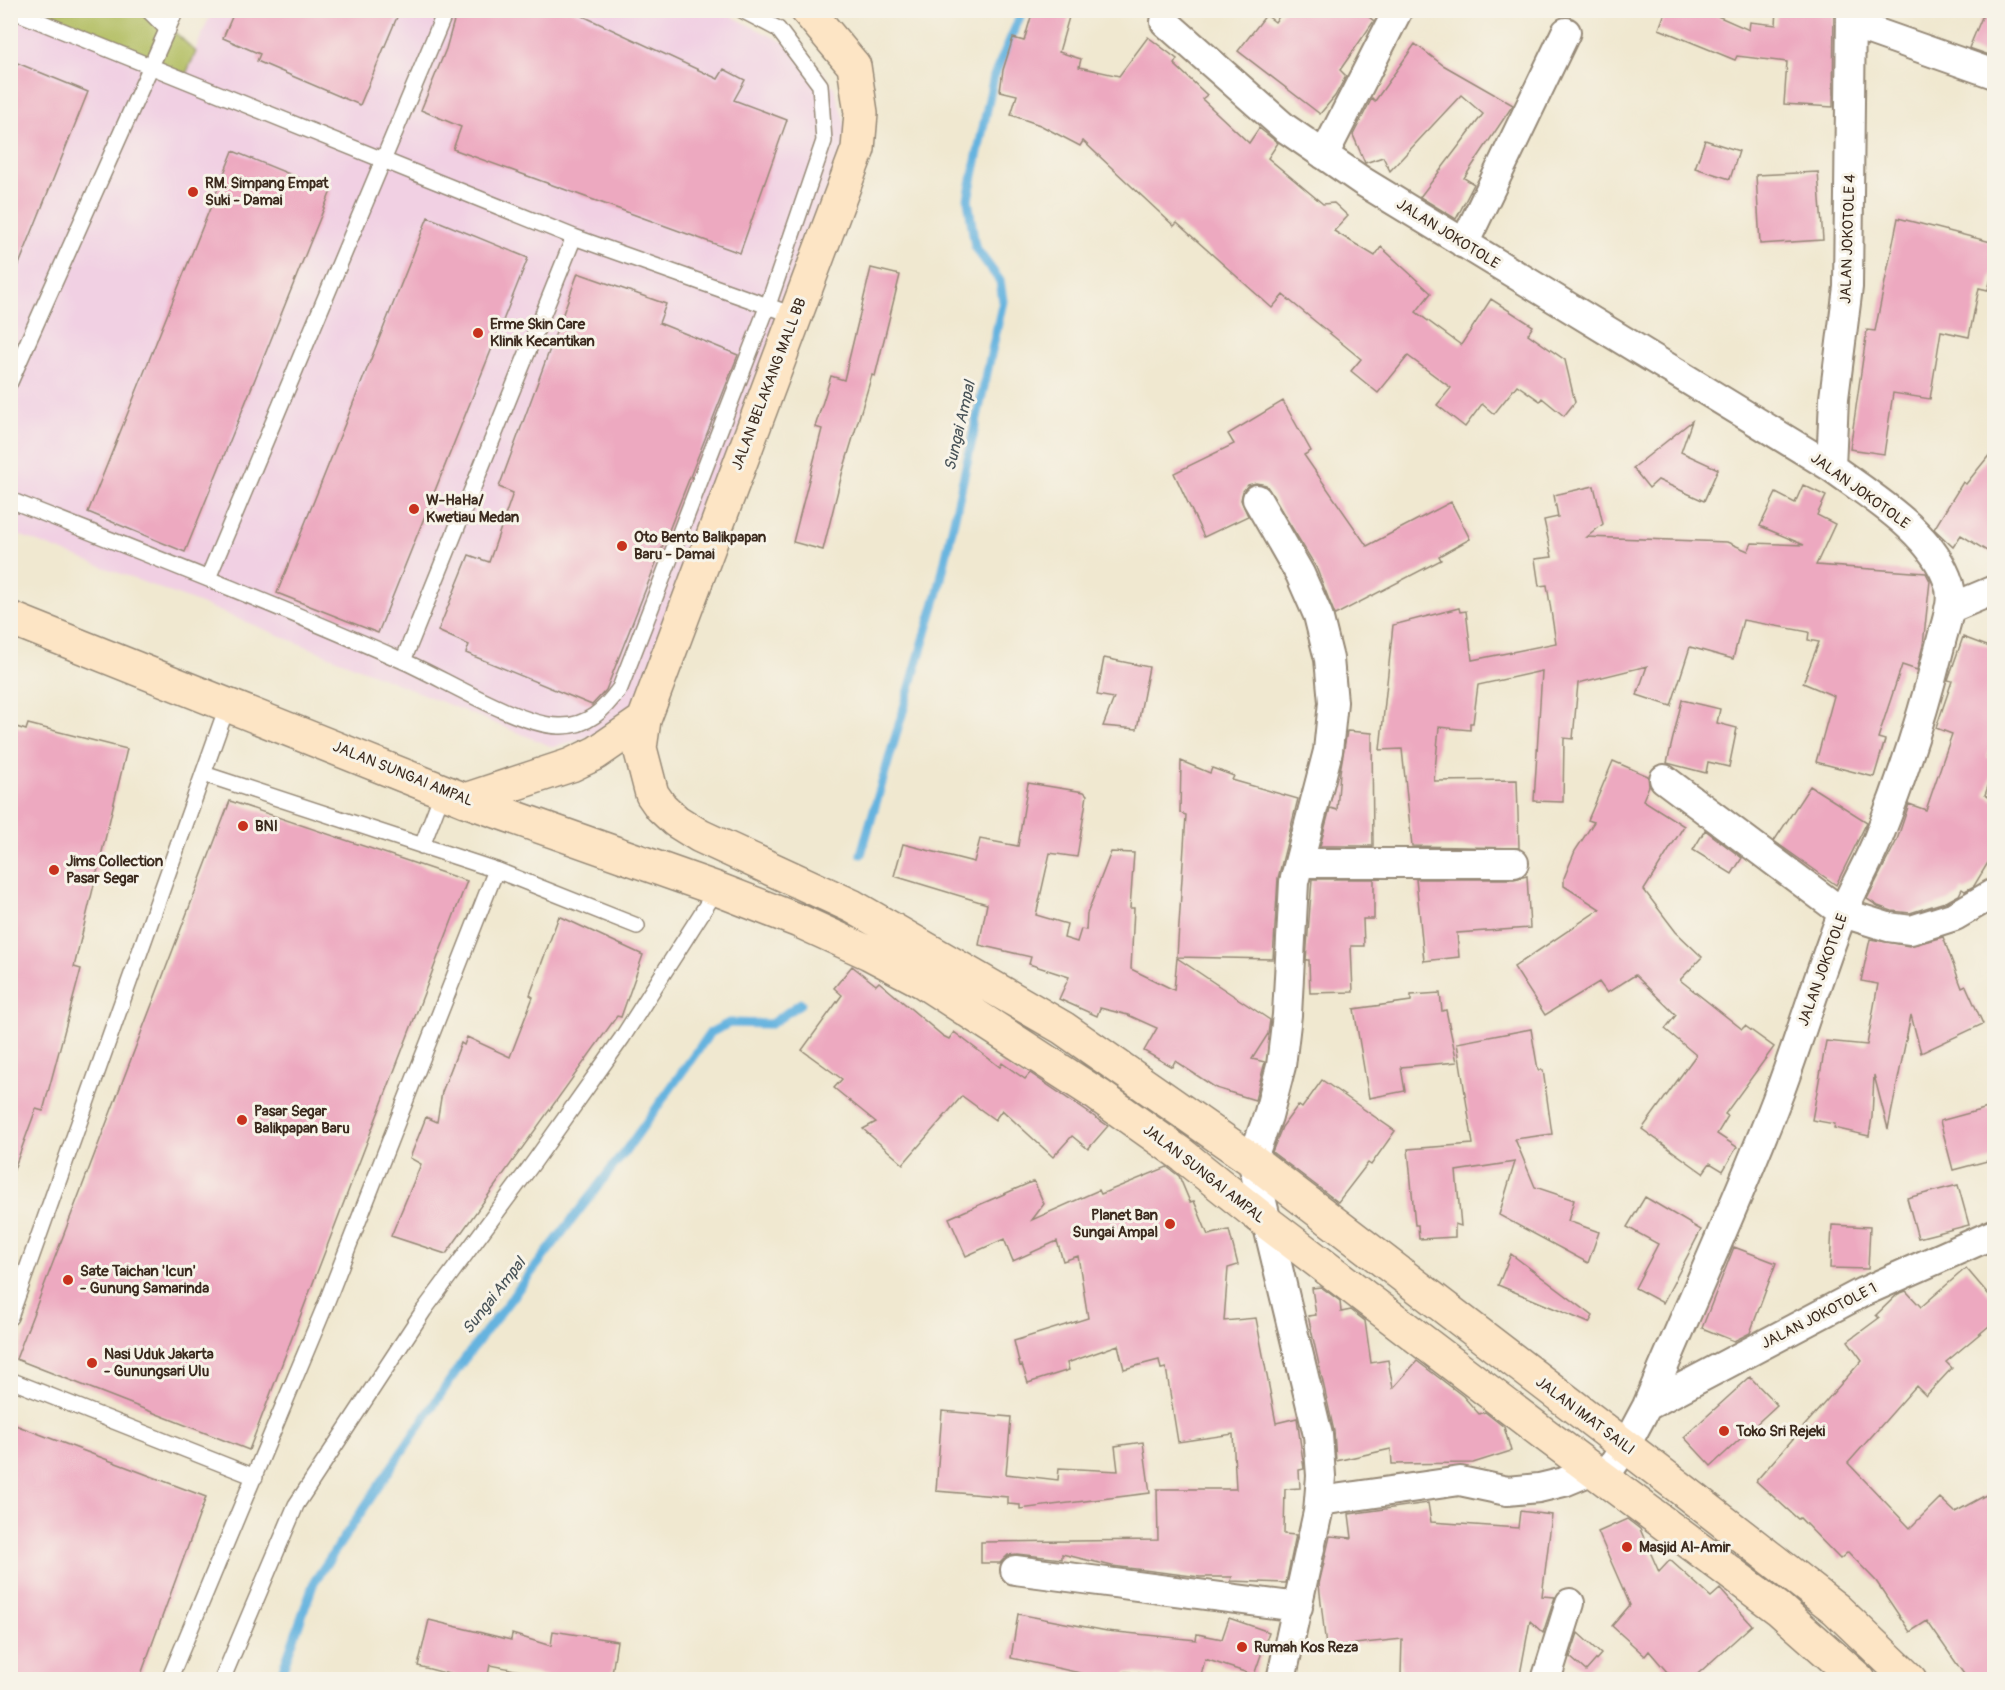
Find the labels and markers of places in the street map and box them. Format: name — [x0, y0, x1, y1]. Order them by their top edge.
place label: RM. Simpang Empat Suki - Damai — [205, 174, 330, 210]
marker: RM. Simpang Empat Suki - Damai — [186, 185, 200, 199]
place label: Erme Skin Care Klinik Kecantikan — [490, 315, 595, 351]
marker: Erme Skin Care Klinik Kecantikan — [471, 326, 485, 340]
place label: W-HaHa/ Kwetiau Medan — [426, 491, 520, 527]
marker: W-HaHa/ Kwetiau Medan — [407, 502, 421, 516]
place label: Oto Bento Balikpapan Baru - Damai — [634, 528, 767, 564]
marker: Oto Bento Balikpapan Baru - Damai — [615, 539, 629, 553]
place label: BNI — [255, 817, 278, 836]
marker: BNI — [236, 819, 250, 833]
place label: Jims Collection Pasar Segar — [66, 852, 164, 888]
marker: Jims Collection Pasar Segar — [47, 863, 61, 877]
place label: Pasar Segar Balikpapan Baru — [254, 1102, 350, 1138]
marker: Pasar Segar Balikpapan Baru — [235, 1113, 249, 1127]
place label: Planet Ban Sungai Ampal — [1072, 1206, 1158, 1242]
marker: Planet Ban Sungai Ampal — [1163, 1217, 1177, 1231]
place label: Sate Taichan 'Icun' - Gunung Samarinda — [80, 1262, 209, 1298]
marker: Sate Taichan 'Icun' - Gunung Samarinda — [61, 1273, 75, 1287]
place label: Nasi Uduk Jakarta - Gunungsari Ulu — [104, 1345, 214, 1381]
marker: Nasi Uduk Jakarta - Gunungsari Ulu — [85, 1356, 99, 1370]
place label: Toko Sri Rejeki — [1735, 1422, 1825, 1441]
marker: Toko Sri Rejeki — [1717, 1424, 1731, 1438]
place label: Masjid Al-Amir — [1639, 1538, 1731, 1557]
marker: Masjid Al-Amir — [1620, 1540, 1634, 1554]
place label: Rumah Kos Reza — [1254, 1638, 1358, 1657]
marker: Rumah Kos Reza — [1235, 1640, 1249, 1654]

